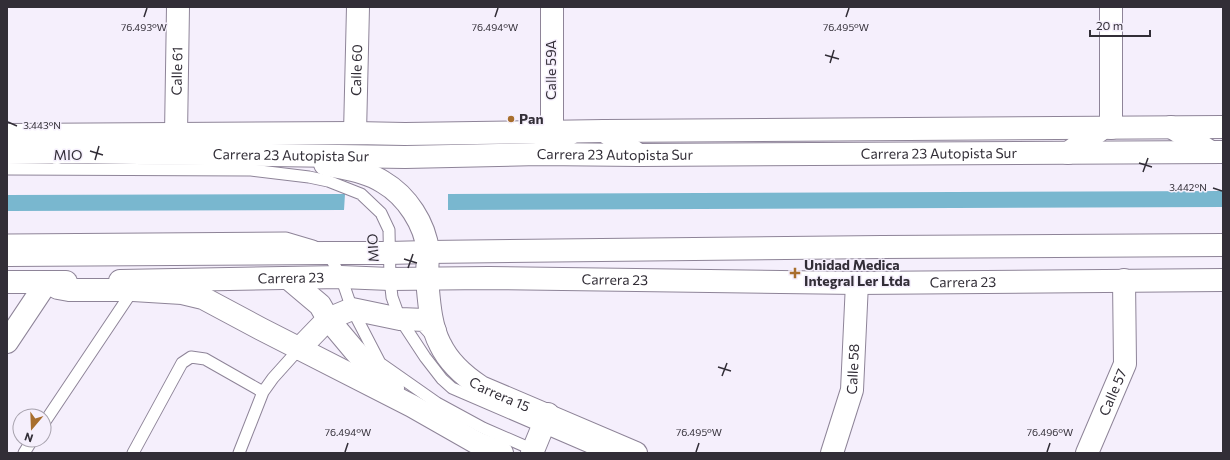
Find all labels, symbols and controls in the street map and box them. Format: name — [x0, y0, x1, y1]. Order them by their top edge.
scale bar — [1090, 12, 1150, 38]
text: 20 m — [1096, 18, 1123, 32]
text: 76.493°W — [121, 21, 167, 33]
text: 76.494°W — [472, 21, 518, 33]
text: 76.495°W — [823, 21, 869, 33]
street label: Calle 59A — [542, 40, 559, 100]
street label: Calle 60 — [347, 44, 365, 96]
street label: Calle 61 — [168, 47, 185, 95]
place label: Pan — [519, 110, 544, 127]
marker: Pan — [506, 114, 516, 124]
text: 3.443°N — [23, 119, 61, 131]
street label: Carrera 23 Autopista Sur — [861, 144, 1017, 162]
street label: Carrera 23 Autopista Sur — [213, 145, 370, 164]
street label: Carrera 23 Autopista Sur — [537, 145, 693, 163]
street label: MIO — [54, 146, 82, 163]
text: 3.442°N — [1169, 181, 1207, 193]
street label: MIO — [363, 233, 382, 263]
place label: Unidad Medica Integral Ler Ltda — [804, 256, 910, 289]
marker: Unidad Medica Integral Ler Ltda — [789, 267, 801, 279]
street label: Carrera 23 — [258, 268, 324, 287]
street label: Carrera 23 — [582, 270, 648, 288]
street label: Carrera 23 — [930, 273, 996, 290]
street label: Calle 58 — [843, 343, 862, 395]
street label: Calle 57 — [1095, 366, 1130, 418]
street label: Carrera 15 — [466, 373, 533, 415]
north arrow — [12, 408, 52, 448]
text: 76.494°W — [325, 426, 371, 438]
text: 76.495°W — [676, 426, 722, 438]
text: 76.496°W — [1027, 426, 1073, 438]
text: N — [23, 430, 35, 445]

